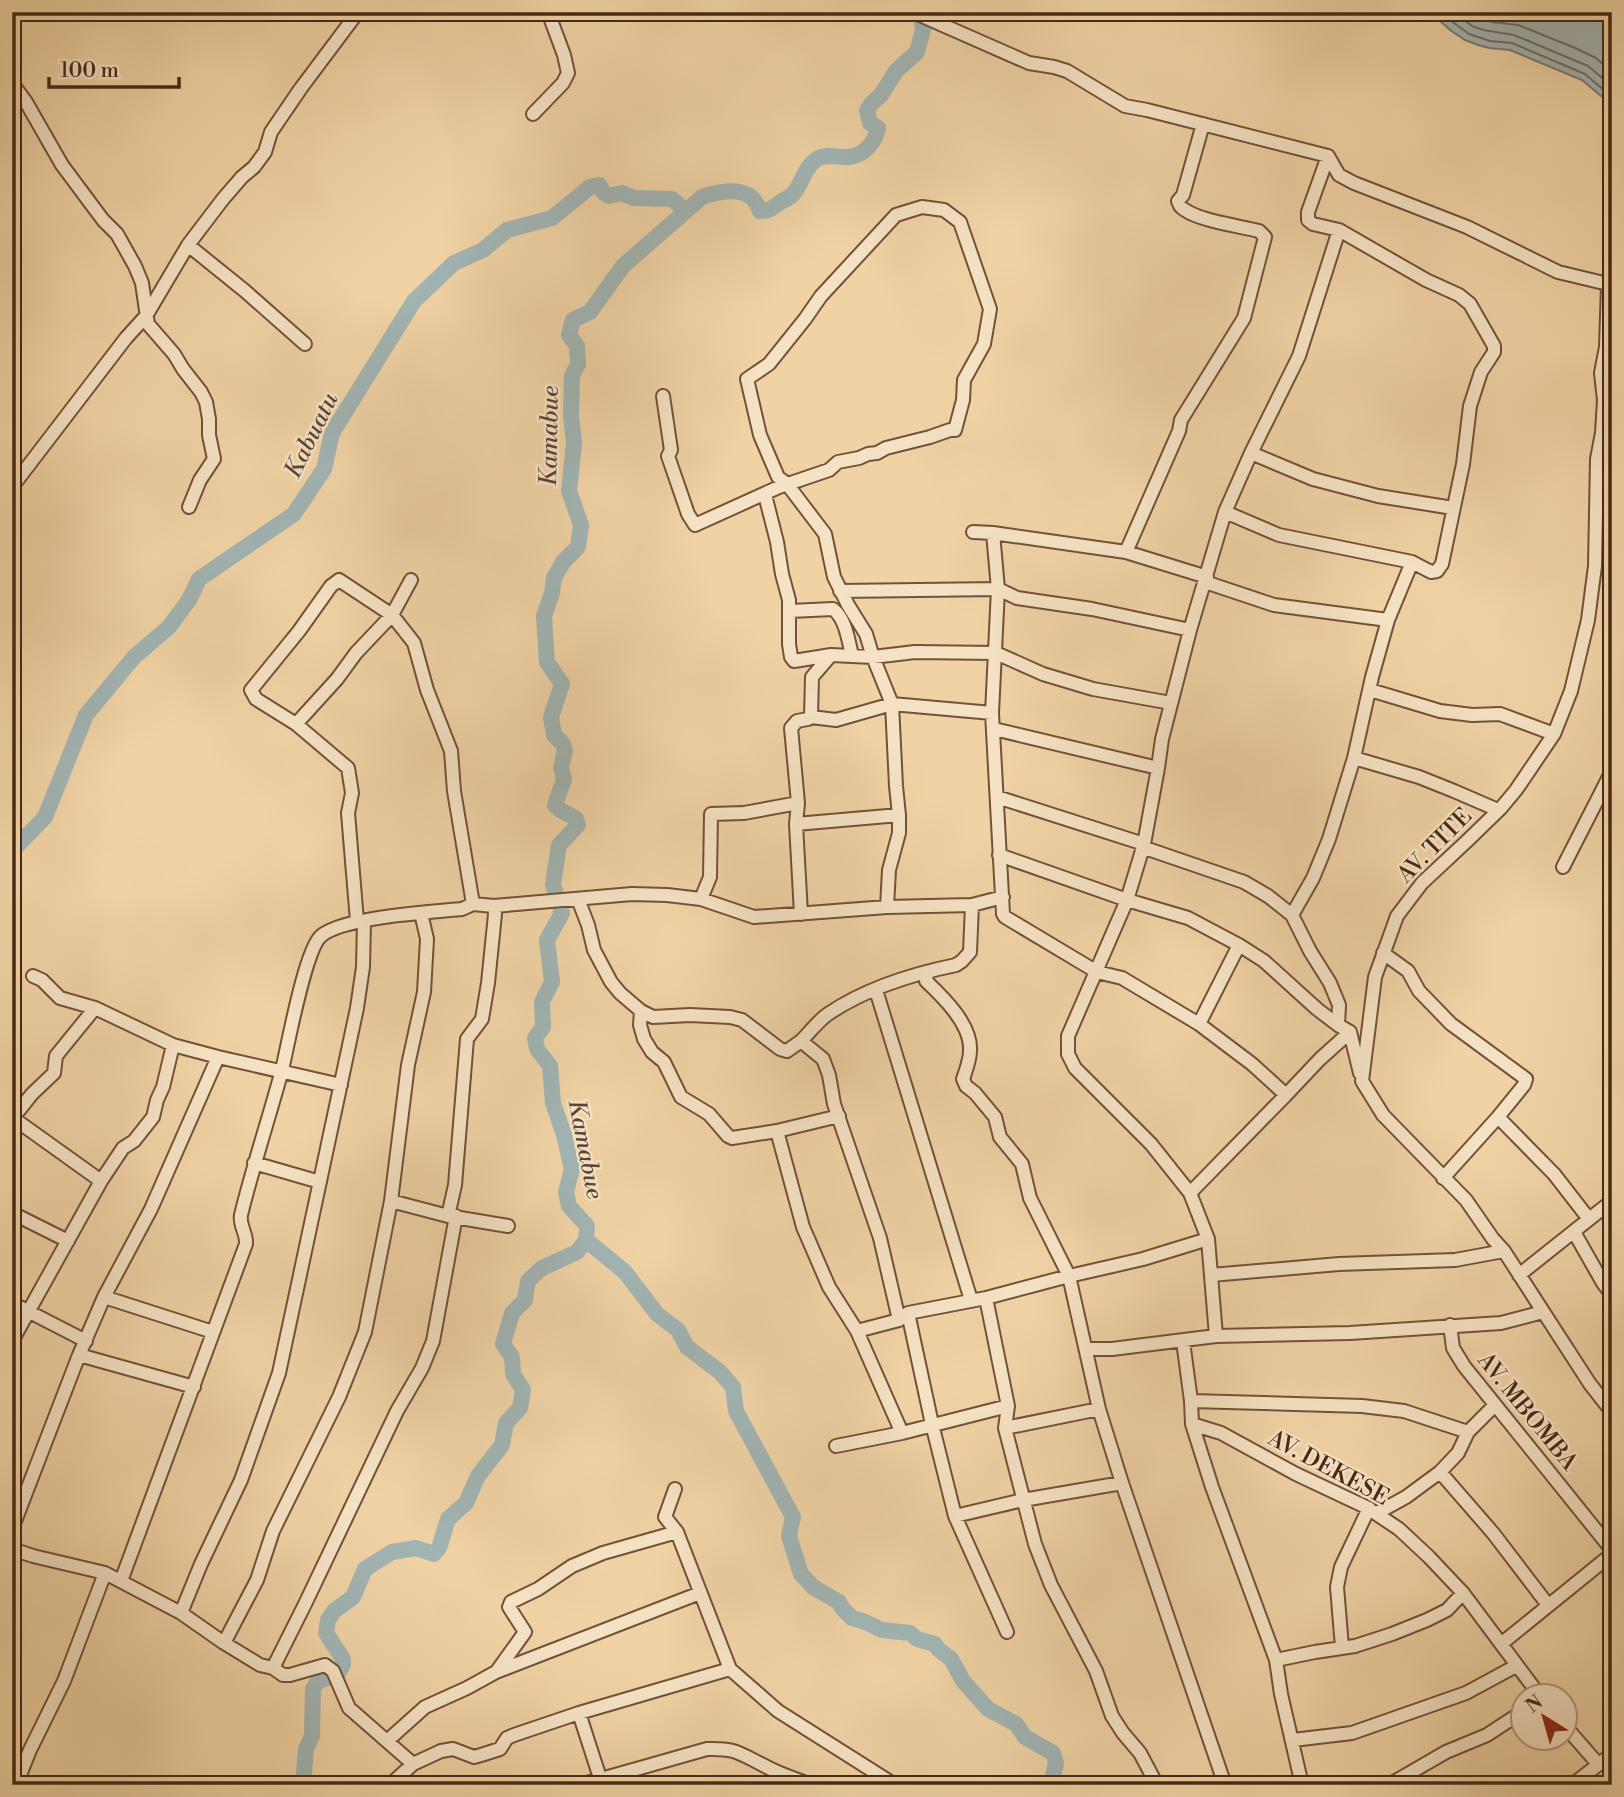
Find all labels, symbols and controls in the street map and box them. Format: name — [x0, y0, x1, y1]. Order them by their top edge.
scale bar — [49, 46, 178, 90]
text: 100 m — [60, 58, 119, 84]
water label: Kamabue — [534, 385, 566, 487]
water label: Kabuatu — [278, 387, 346, 483]
street label: AV. TITE — [1391, 802, 1478, 890]
water label: Kamabue — [561, 1097, 609, 1202]
street label: AV. MBOMBA — [1471, 1346, 1584, 1477]
street label: AV. DEKESE — [1262, 1424, 1394, 1512]
north arrow — [1508, 1682, 1578, 1752]
text: N — [1521, 1690, 1548, 1718]

